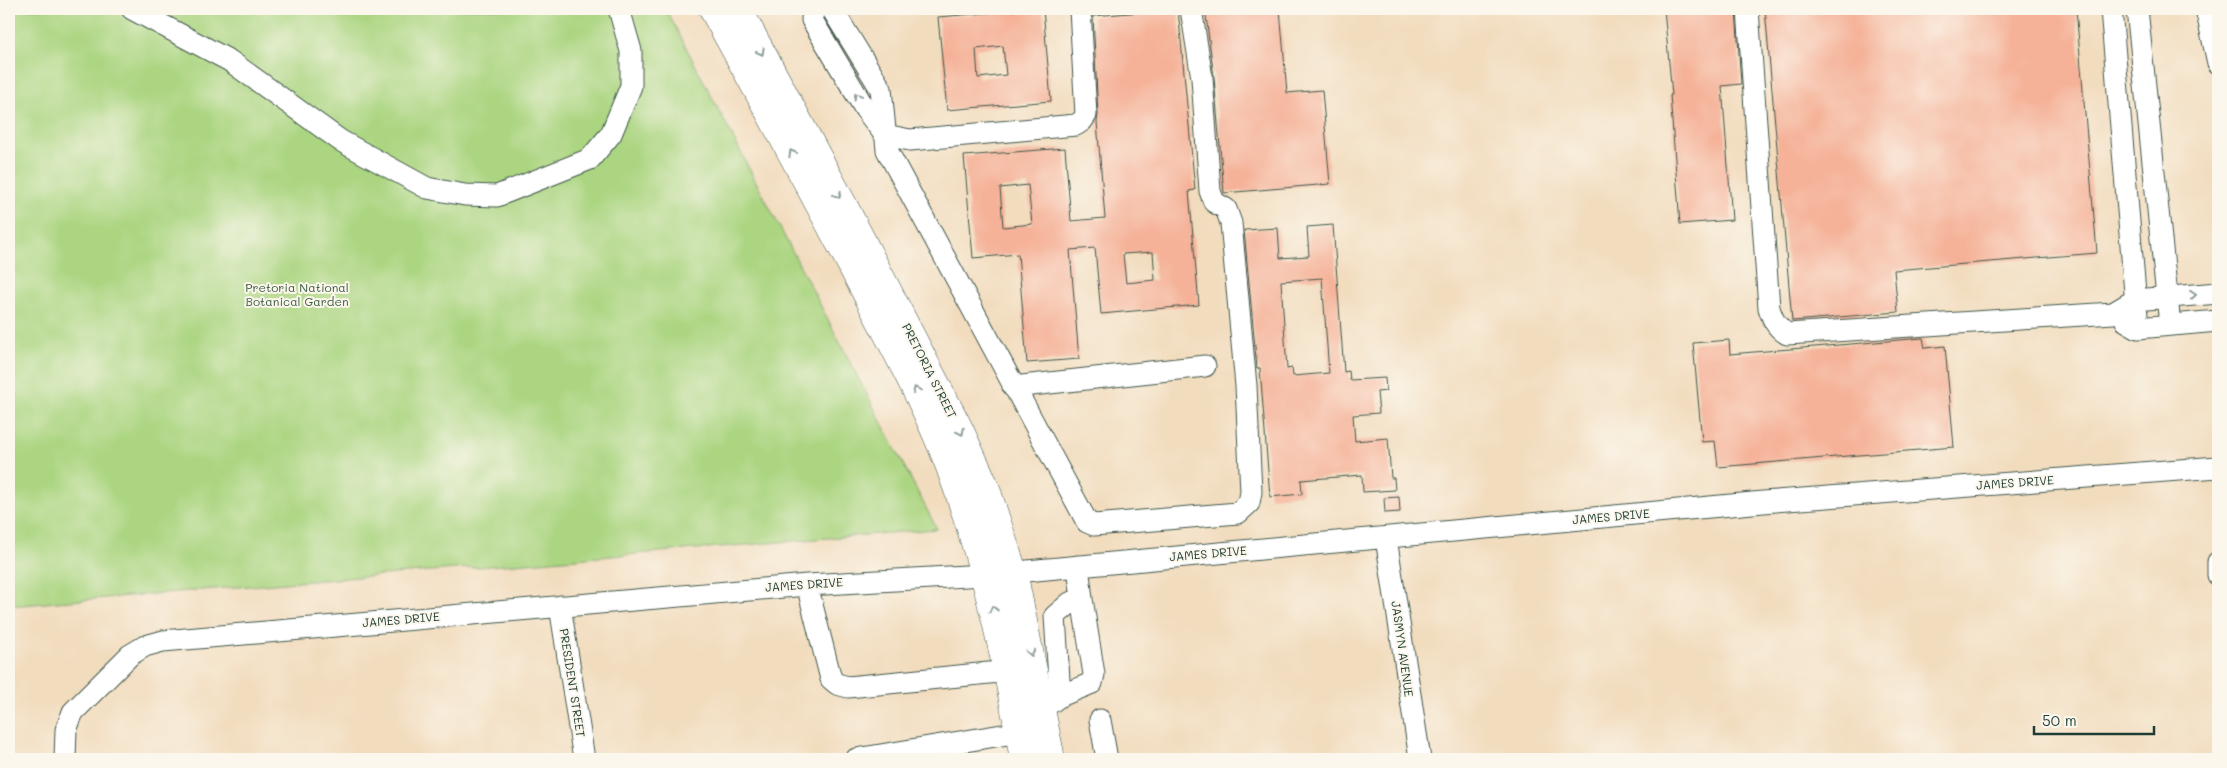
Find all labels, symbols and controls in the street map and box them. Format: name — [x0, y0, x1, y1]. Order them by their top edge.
one-way arrow — [755, 46, 765, 55]
one-way arrow — [853, 92, 863, 101]
one-way arrow — [789, 149, 799, 158]
one-way arrow — [832, 190, 842, 199]
park label: Pretoria National Botanical Garden — [245, 279, 349, 309]
one-way arrow — [2189, 290, 2197, 301]
street label: PRETORIA STREET — [899, 320, 961, 421]
one-way arrow — [912, 386, 922, 395]
one-way arrow — [955, 427, 965, 436]
street label: JAMES DRIVE — [1976, 471, 2054, 493]
street label: JAMES DRIVE — [1572, 505, 1650, 527]
street label: JAMES DRIVE — [1169, 542, 1247, 564]
street label: JAMES DRIVE — [765, 573, 843, 595]
street label: JASMYN AVENUE — [1388, 600, 1418, 698]
one-way arrow — [988, 604, 999, 613]
street label: JAMES DRIVE — [362, 608, 440, 630]
street label: PRESIDENT STREET — [556, 627, 590, 739]
one-way arrow — [1025, 649, 1036, 658]
scale bar — [2034, 703, 2154, 735]
text: 50 m — [2042, 710, 2077, 730]

